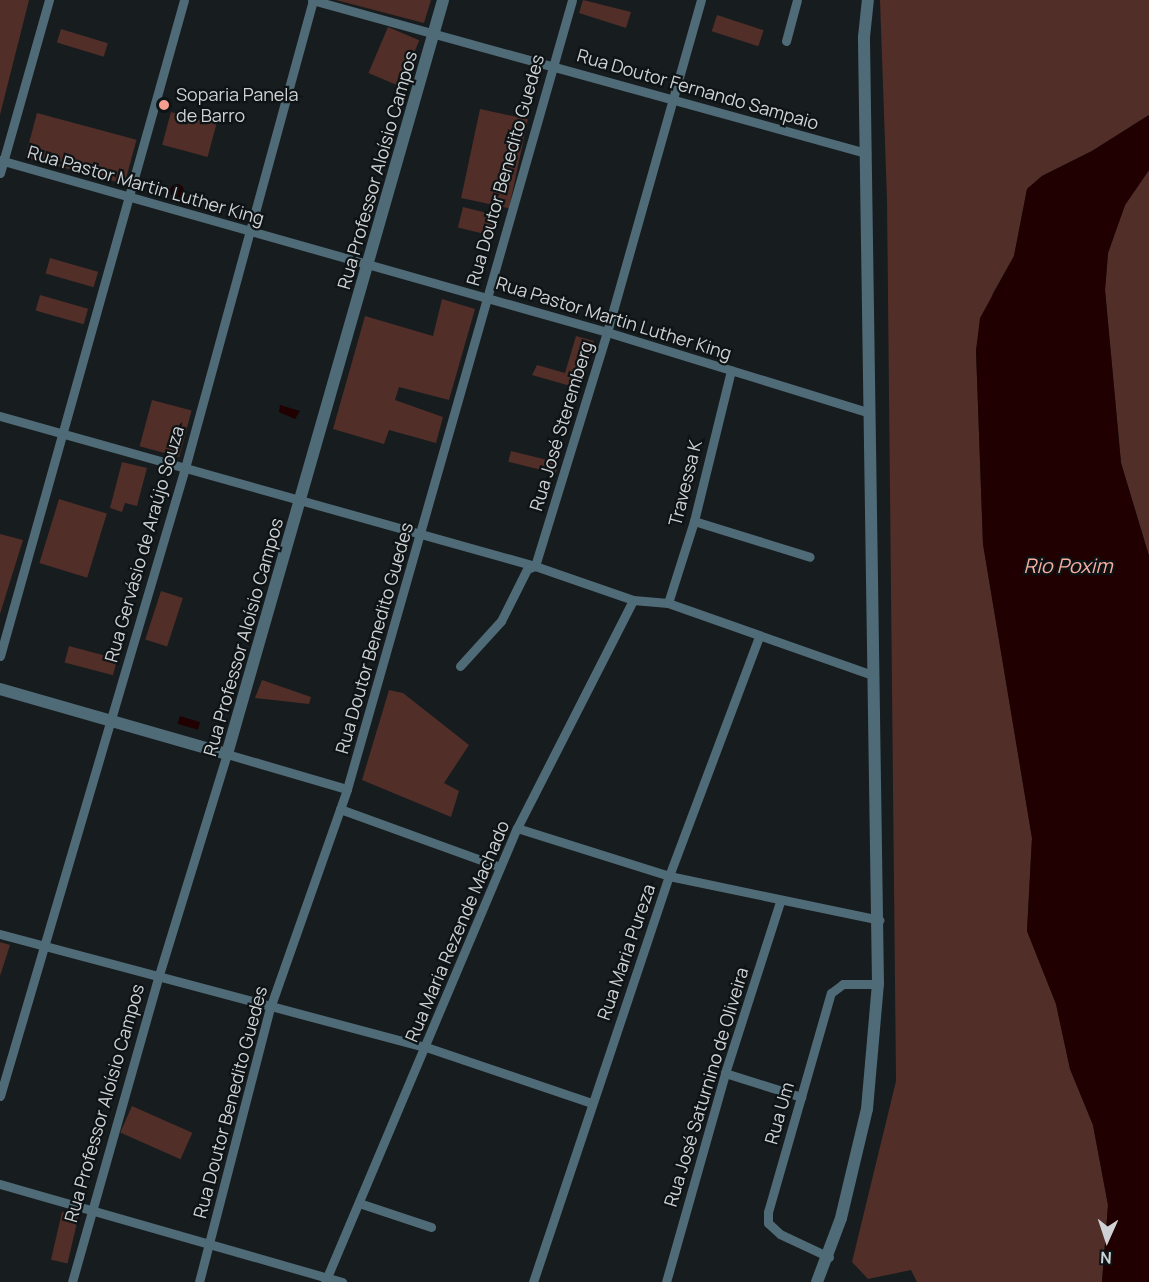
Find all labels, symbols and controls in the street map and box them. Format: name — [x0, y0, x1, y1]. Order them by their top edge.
street label: Rua Doutor Fernando Sampaio — [575, 44, 821, 134]
street label: Rua Professor Aloísio Campos — [333, 48, 421, 292]
street label: Rua Doutor Benedito Guedes — [462, 52, 548, 288]
place label: Soparia Panela de Barro — [176, 84, 298, 127]
marker: Soparia Panela de Barro — [157, 98, 171, 112]
street label: Rua Pastor Martin Luther King — [25, 141, 267, 229]
street label: Rua Pastor Martin Luther King — [494, 272, 734, 364]
street label: Rua José Steremberg — [525, 339, 597, 513]
street label: Rua Gervásio de Araújo Souza — [100, 423, 188, 665]
street label: Travessa K — [664, 438, 706, 528]
street label: Rua Professor Aloísio Campos — [199, 515, 287, 759]
street label: Rua Doutor Benedito Guedes — [331, 520, 417, 756]
water label: Rio Poxim — [1024, 553, 1112, 577]
street label: Rua Maria Rezende Machado — [400, 817, 514, 1045]
street label: Rua Maria Pureza — [593, 881, 659, 1023]
street label: Rua José Saturnino de Oliveira — [659, 965, 753, 1209]
street label: Rua Professor Aloísio Campos — [60, 981, 148, 1225]
street label: Rua Doutor Benedito Guedes — [189, 983, 271, 1221]
street label: Rua Um — [760, 1079, 798, 1147]
north arrow — [1077, 1210, 1137, 1270]
text: N — [1100, 1247, 1112, 1269]

